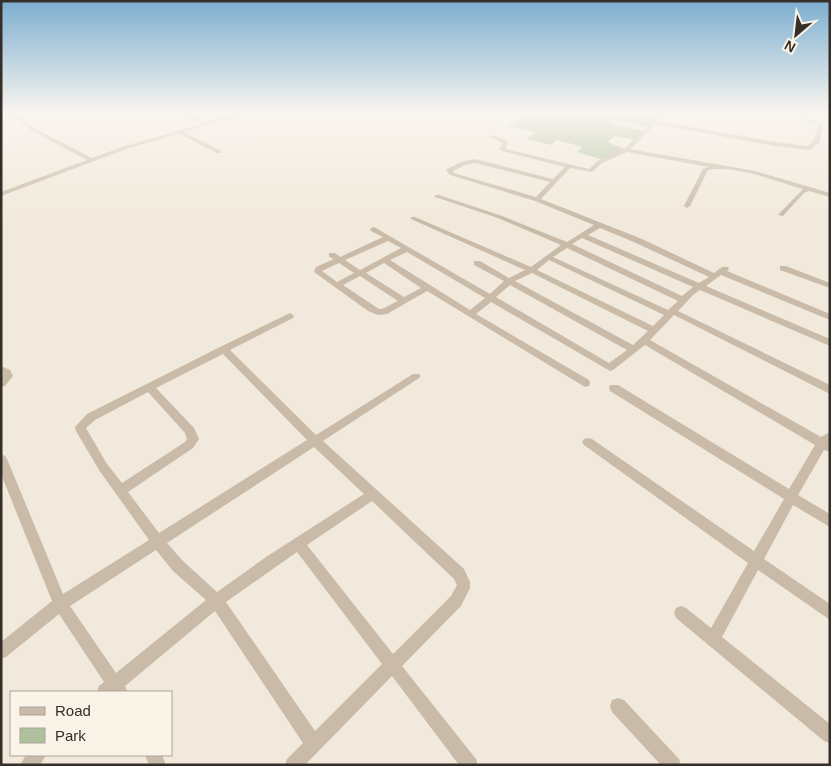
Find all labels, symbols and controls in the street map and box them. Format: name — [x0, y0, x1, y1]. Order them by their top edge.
north arrow — [771, 10, 821, 60]
text: N — [782, 37, 798, 56]
legend — [10, 691, 172, 756]
text: Road — [55, 702, 91, 719]
text: Park — [55, 727, 86, 744]

